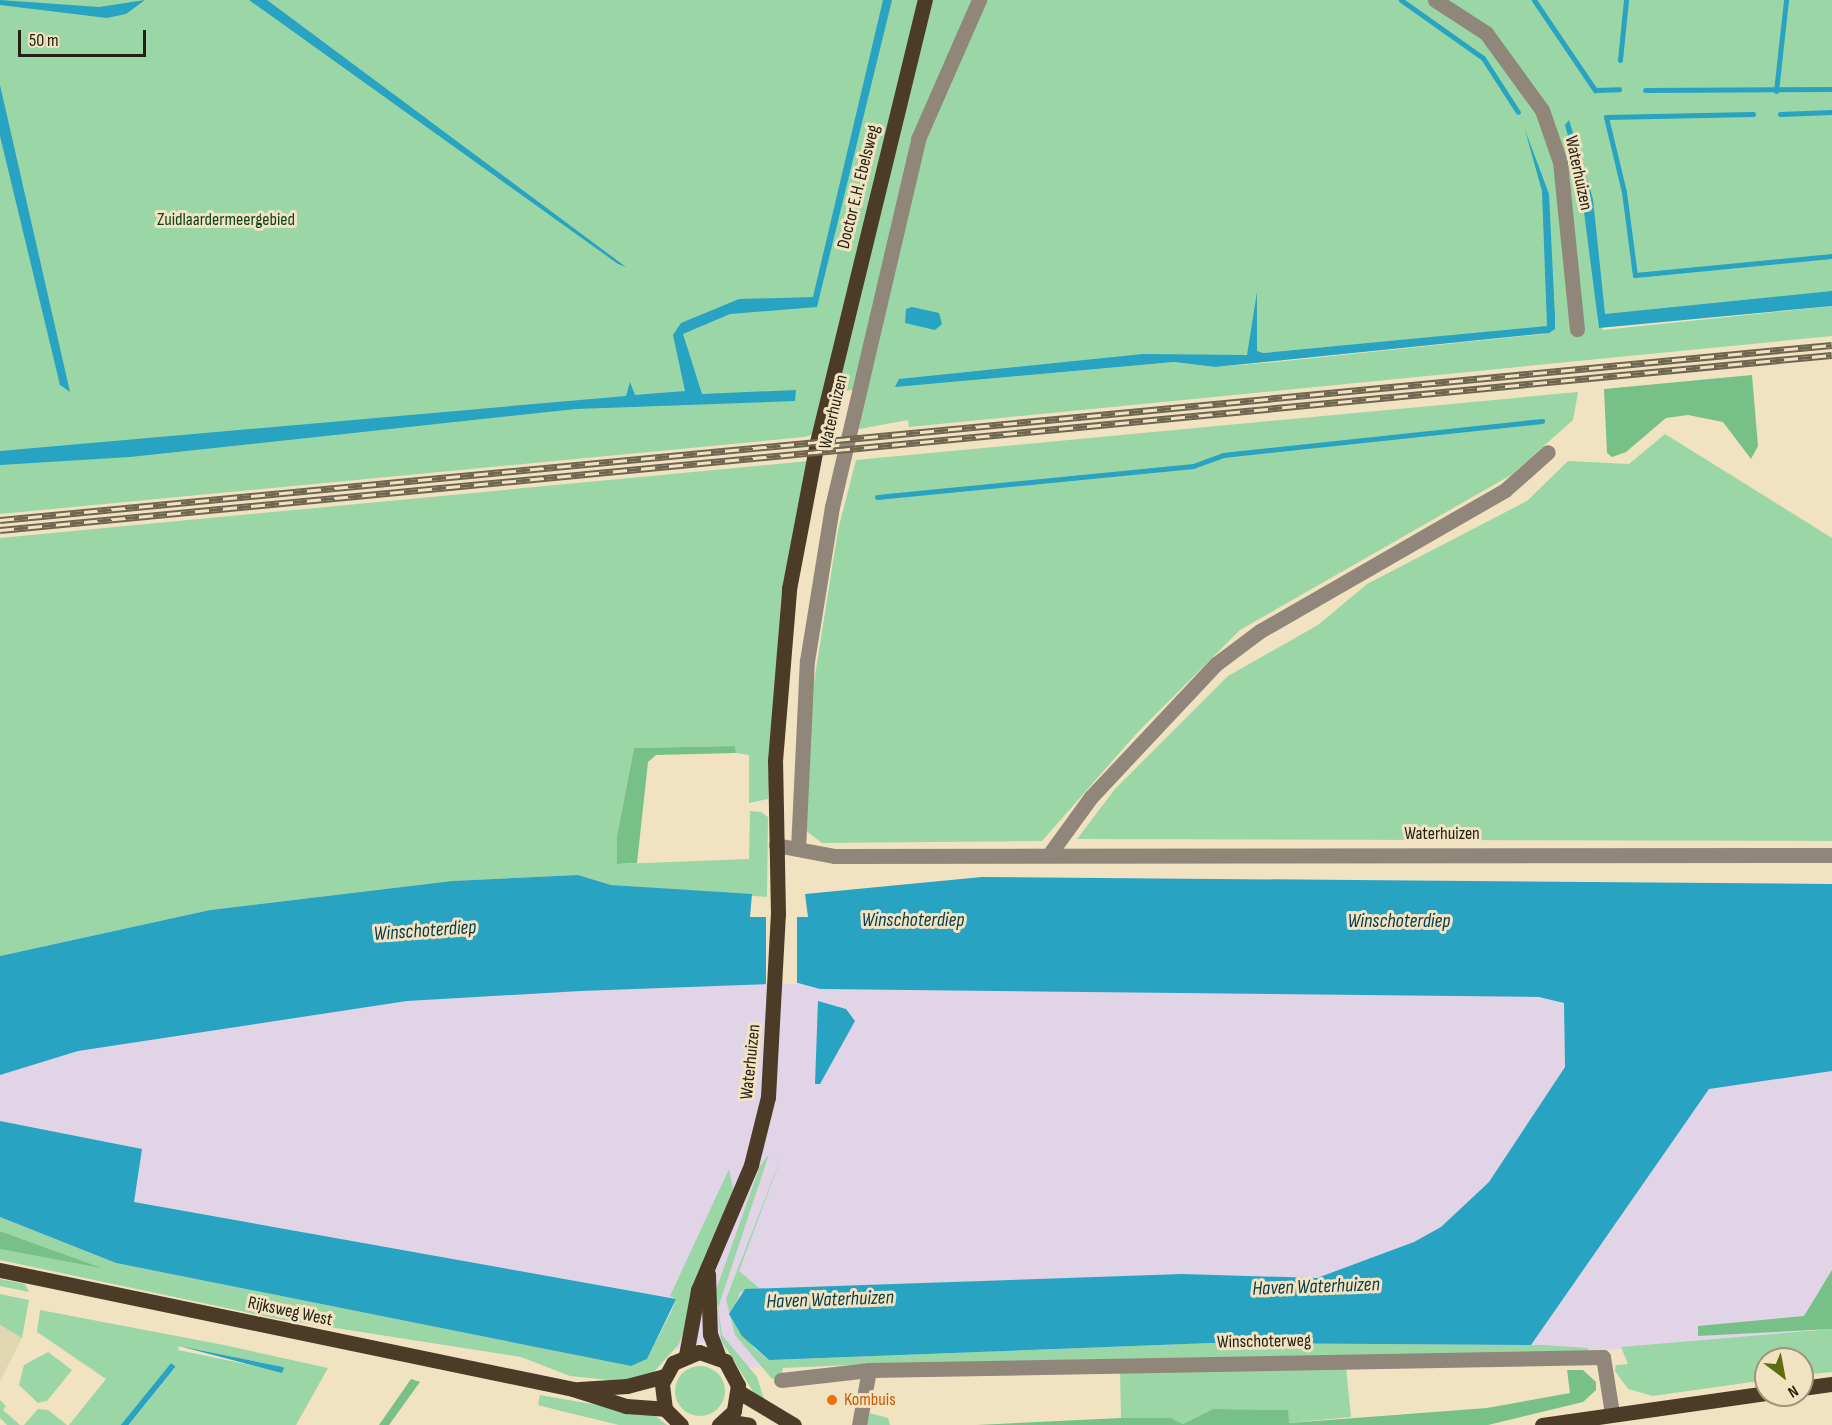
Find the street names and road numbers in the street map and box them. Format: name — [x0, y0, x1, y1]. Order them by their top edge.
street label: Doctor E.H. Ebelsweg — [833, 123, 885, 251]
street label: Waterhuizen — [1560, 134, 1596, 212]
street label: Waterhuizen — [815, 373, 853, 451]
street label: Waterhuizen — [1404, 823, 1480, 845]
street label: Waterhuizen — [736, 1023, 766, 1101]
street label: Rijksweg West — [246, 1293, 334, 1331]
street label: Winschoterweg — [1217, 1330, 1311, 1354]

